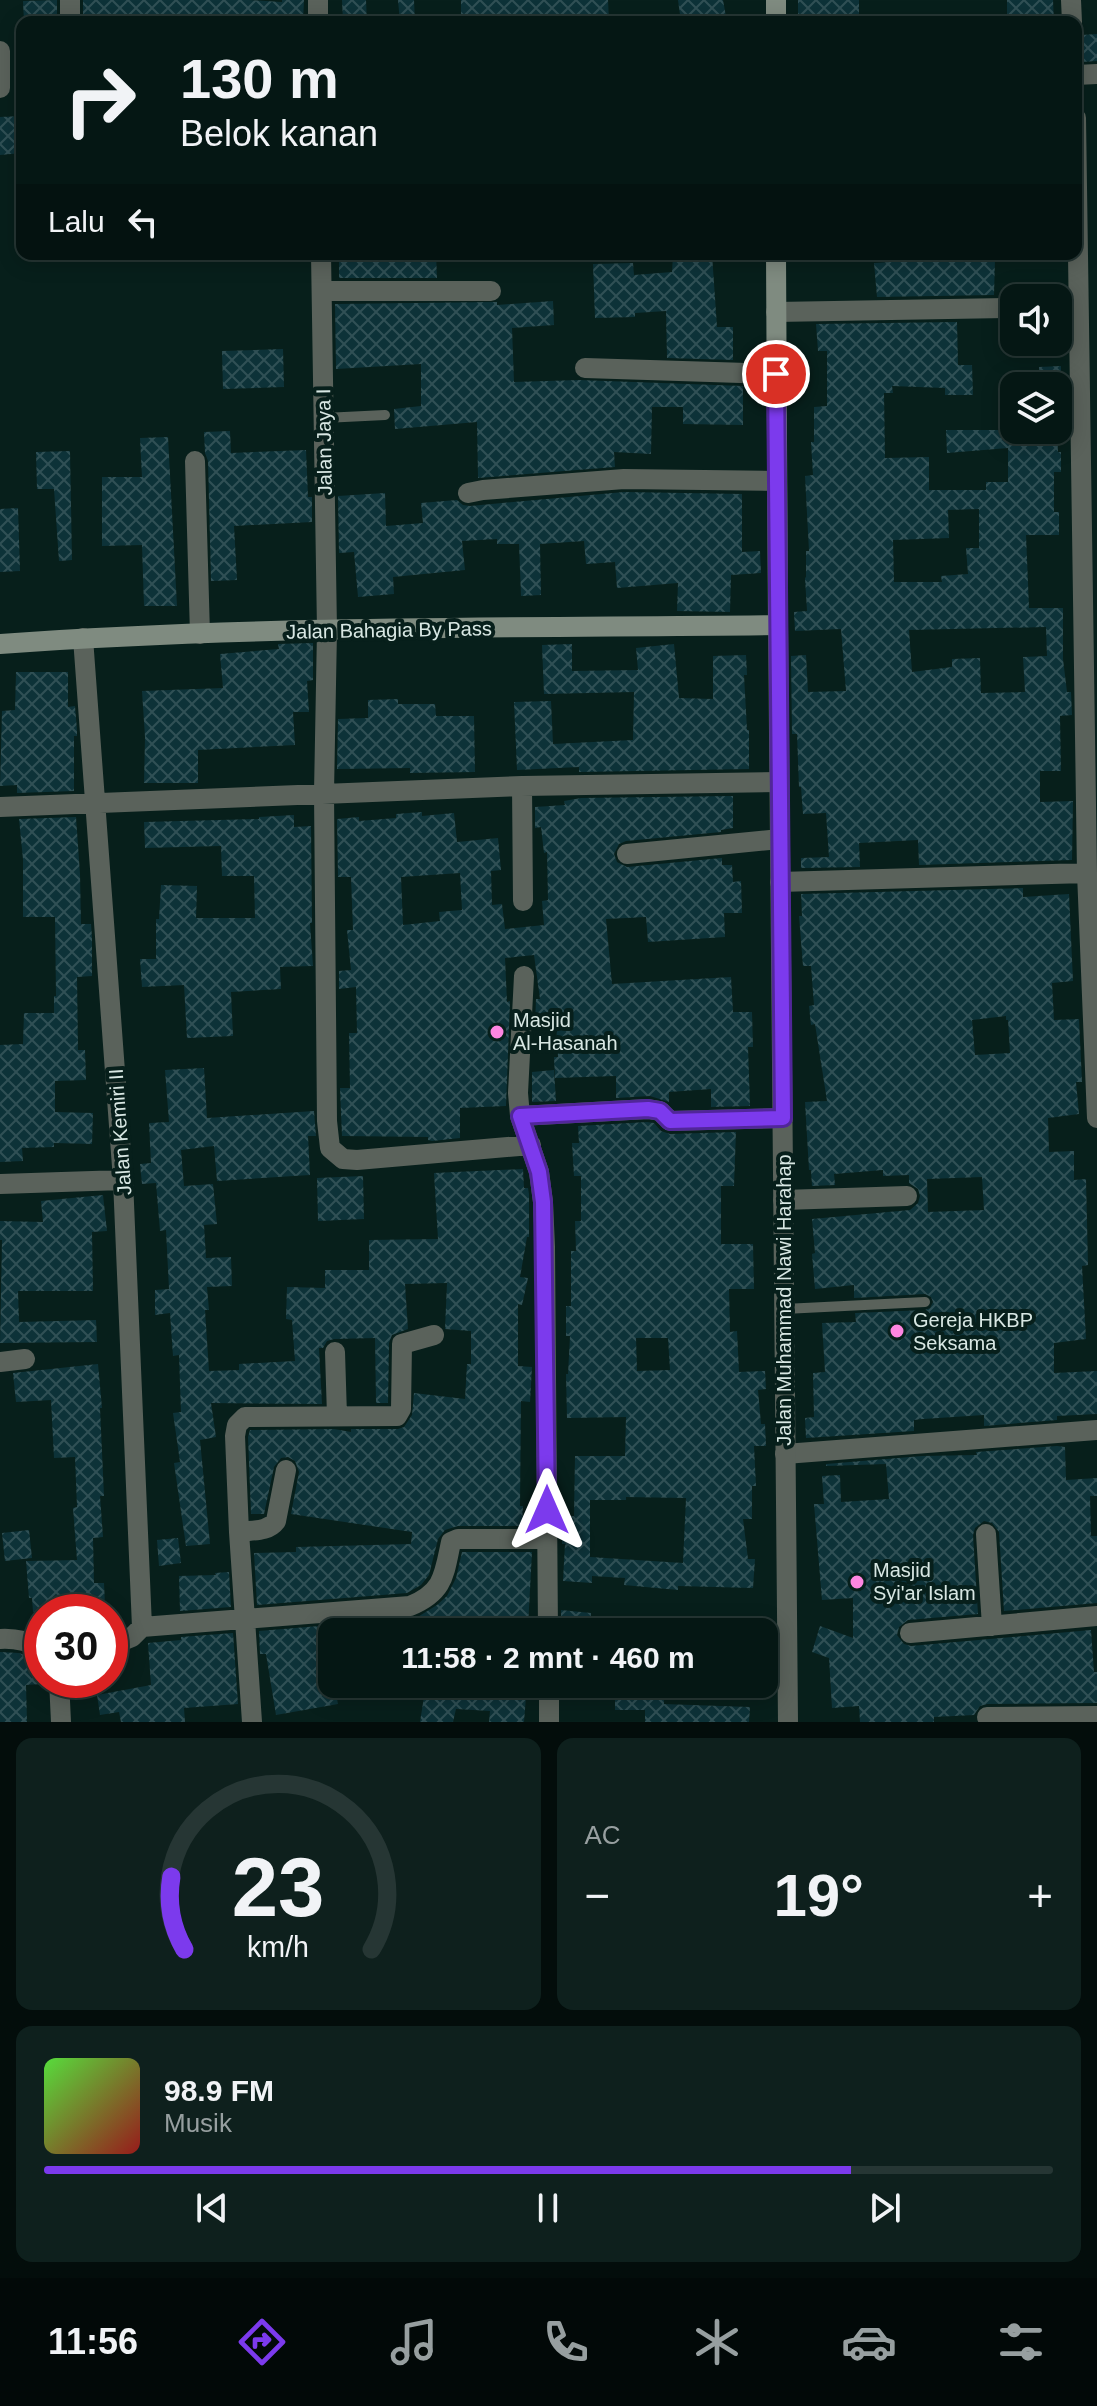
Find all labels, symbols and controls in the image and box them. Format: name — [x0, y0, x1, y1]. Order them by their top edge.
text: 130 m — [180, 47, 339, 110]
icon: right — [48, 48, 152, 152]
text: Belok kanan — [180, 113, 378, 154]
icon: left — [121, 200, 165, 244]
text: Lalu — [48, 205, 105, 238]
map controls — [1000, 284, 1072, 444]
button: sound — [1000, 284, 1072, 356]
pin — [742, 340, 810, 408]
icon: arrive — [754, 352, 798, 396]
button: layers — [1000, 372, 1072, 444]
street label: Jalan Jaya I — [312, 388, 336, 496]
street label: Jalan Bahagia By Pass — [286, 617, 492, 643]
place label: Masjid Al-Hasanah — [513, 1009, 618, 1054]
marker: Masjid Al-Hasanah — [488, 1023, 506, 1041]
street label: Jalan Kemiri II — [105, 1068, 135, 1196]
street label: Jalan Muhammad Nawi Harahap — [773, 1154, 795, 1446]
place label: Gereja HKBP Seksama — [913, 1309, 1033, 1354]
marker: Gereja HKBP Seksama — [888, 1322, 906, 1340]
position arrow — [505, 1468, 589, 1552]
place label: Masjid Syi'ar Islam — [873, 1559, 976, 1604]
marker: Masjid Syi'ar Islam — [848, 1573, 866, 1591]
speed limit sign: 30 — [24, 1594, 128, 1698]
text: 11:58 · 2 mnt · 460 m — [401, 1641, 695, 1674]
text: AC — [585, 1820, 621, 1850]
text: 23 — [232, 1841, 325, 1934]
text: 19° — [773, 1862, 864, 1929]
text: − — [585, 1871, 610, 1920]
text: + — [1027, 1871, 1053, 1920]
text: km/h — [247, 1931, 309, 1963]
text: 98.9 FM — [164, 2074, 274, 2107]
text: Musik — [164, 2108, 232, 2138]
icon: previous — [190, 2186, 234, 2230]
icon: pause — [526, 2186, 570, 2230]
icon: next — [863, 2186, 907, 2230]
icon: directions — [234, 2314, 290, 2370]
icon: music — [386, 2314, 442, 2370]
icon: phone — [538, 2314, 594, 2370]
icon: climate — [689, 2314, 745, 2370]
icon: car — [841, 2314, 897, 2370]
icon: filters — [993, 2314, 1049, 2370]
text: 11:56 — [48, 2321, 138, 2362]

